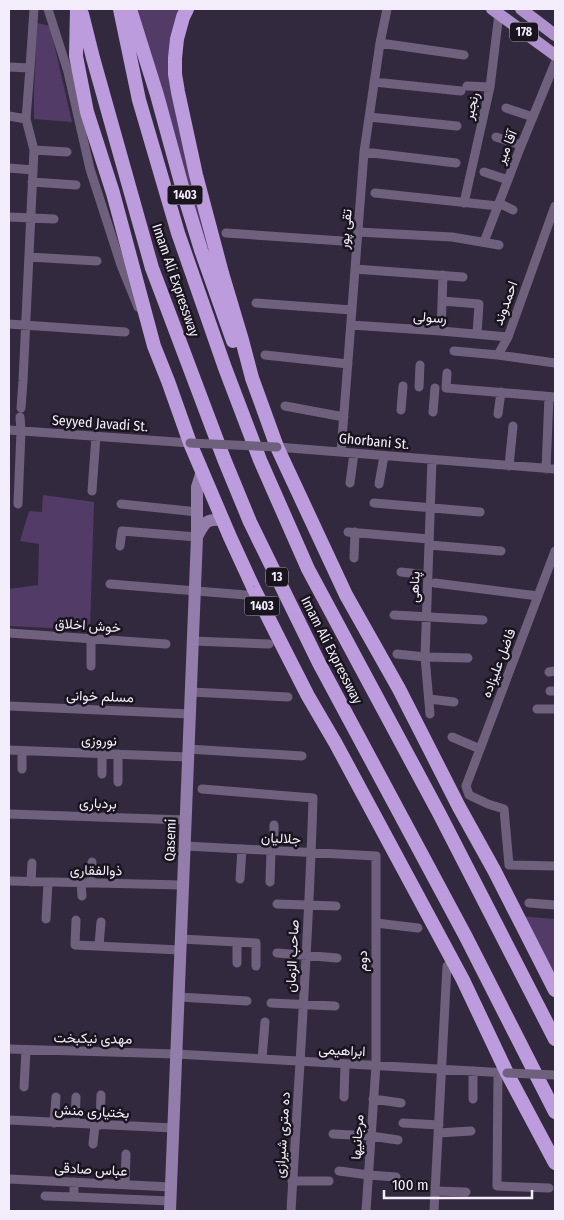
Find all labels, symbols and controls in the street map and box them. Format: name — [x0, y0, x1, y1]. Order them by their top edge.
road number: 178 — [510, 22, 538, 42]
street label: رنجبر — [460, 91, 483, 122]
street label: آقا میر — [492, 126, 522, 168]
road number: 1403 — [168, 186, 202, 204]
street label: تقی پور — [335, 208, 357, 251]
street label: Imam Ali Expressway — [148, 221, 203, 340]
street label: احمدوند — [490, 279, 521, 328]
street label: رسولی — [412, 308, 448, 327]
street label: Seyyed Javadi St. — [51, 412, 149, 435]
street label: Ghorbani St. — [338, 430, 410, 453]
road number: 13 — [266, 568, 288, 586]
street label: پناهی — [405, 571, 425, 603]
street label: Imam Ali Expressway — [297, 594, 366, 707]
road number: 1403 — [244, 596, 280, 616]
street label: خوش اخلاق — [54, 615, 122, 636]
street label: فاضل علیزاده — [478, 626, 519, 700]
street label: مسلم خوانی — [66, 687, 134, 706]
street label: نوروزی — [81, 731, 117, 750]
street label: بردباری — [79, 794, 117, 813]
street label: Qasemi — [161, 818, 180, 862]
street label: جلالیان — [261, 829, 301, 848]
street label: ذوالفقاری — [70, 862, 123, 879]
street label: صاحب الزمان — [282, 919, 303, 993]
street label: دوم — [354, 950, 371, 972]
street label: مهدی نیکبخت — [54, 1029, 132, 1048]
street label: ابراهیمی — [318, 1041, 366, 1060]
street label: ده متری شیرازی — [271, 1091, 294, 1179]
street label: بختیاری منش — [54, 1101, 130, 1122]
street label: مرجانیها — [347, 1114, 368, 1160]
street label: عباس صادقی — [54, 1159, 128, 1180]
scale bar — [384, 1168, 532, 1200]
text: 100 m — [392, 1176, 429, 1194]

